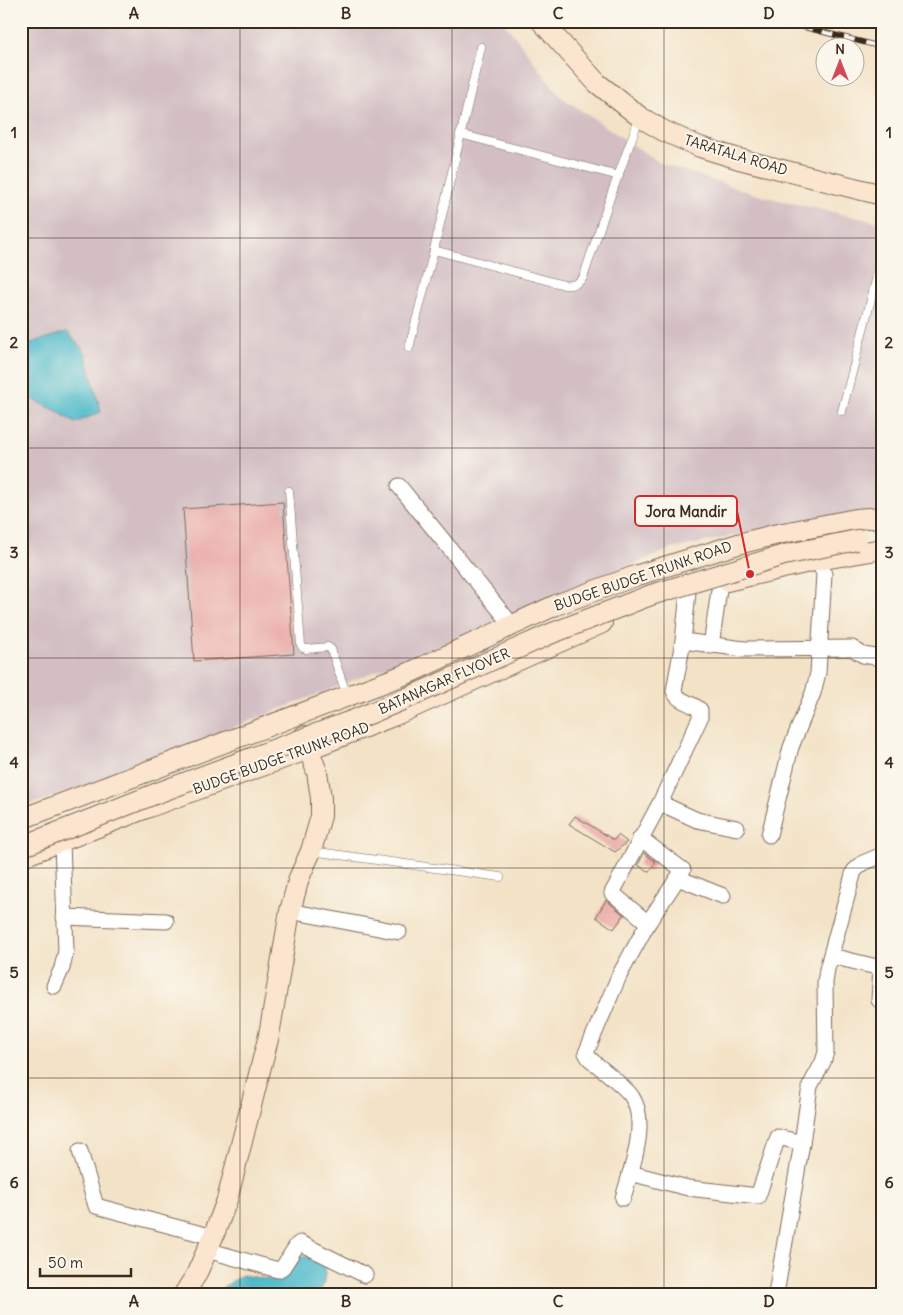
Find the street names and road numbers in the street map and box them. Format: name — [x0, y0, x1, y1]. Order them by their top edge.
street label: TARATALA ROAD — [682, 131, 790, 179]
street label: BUDGE BUDGE TRUNK ROAD — [552, 537, 734, 615]
street label: BATANAGAR FLYOVER — [376, 644, 512, 718]
street label: BUDGE BUDGE TRUNK ROAD — [190, 718, 372, 798]

